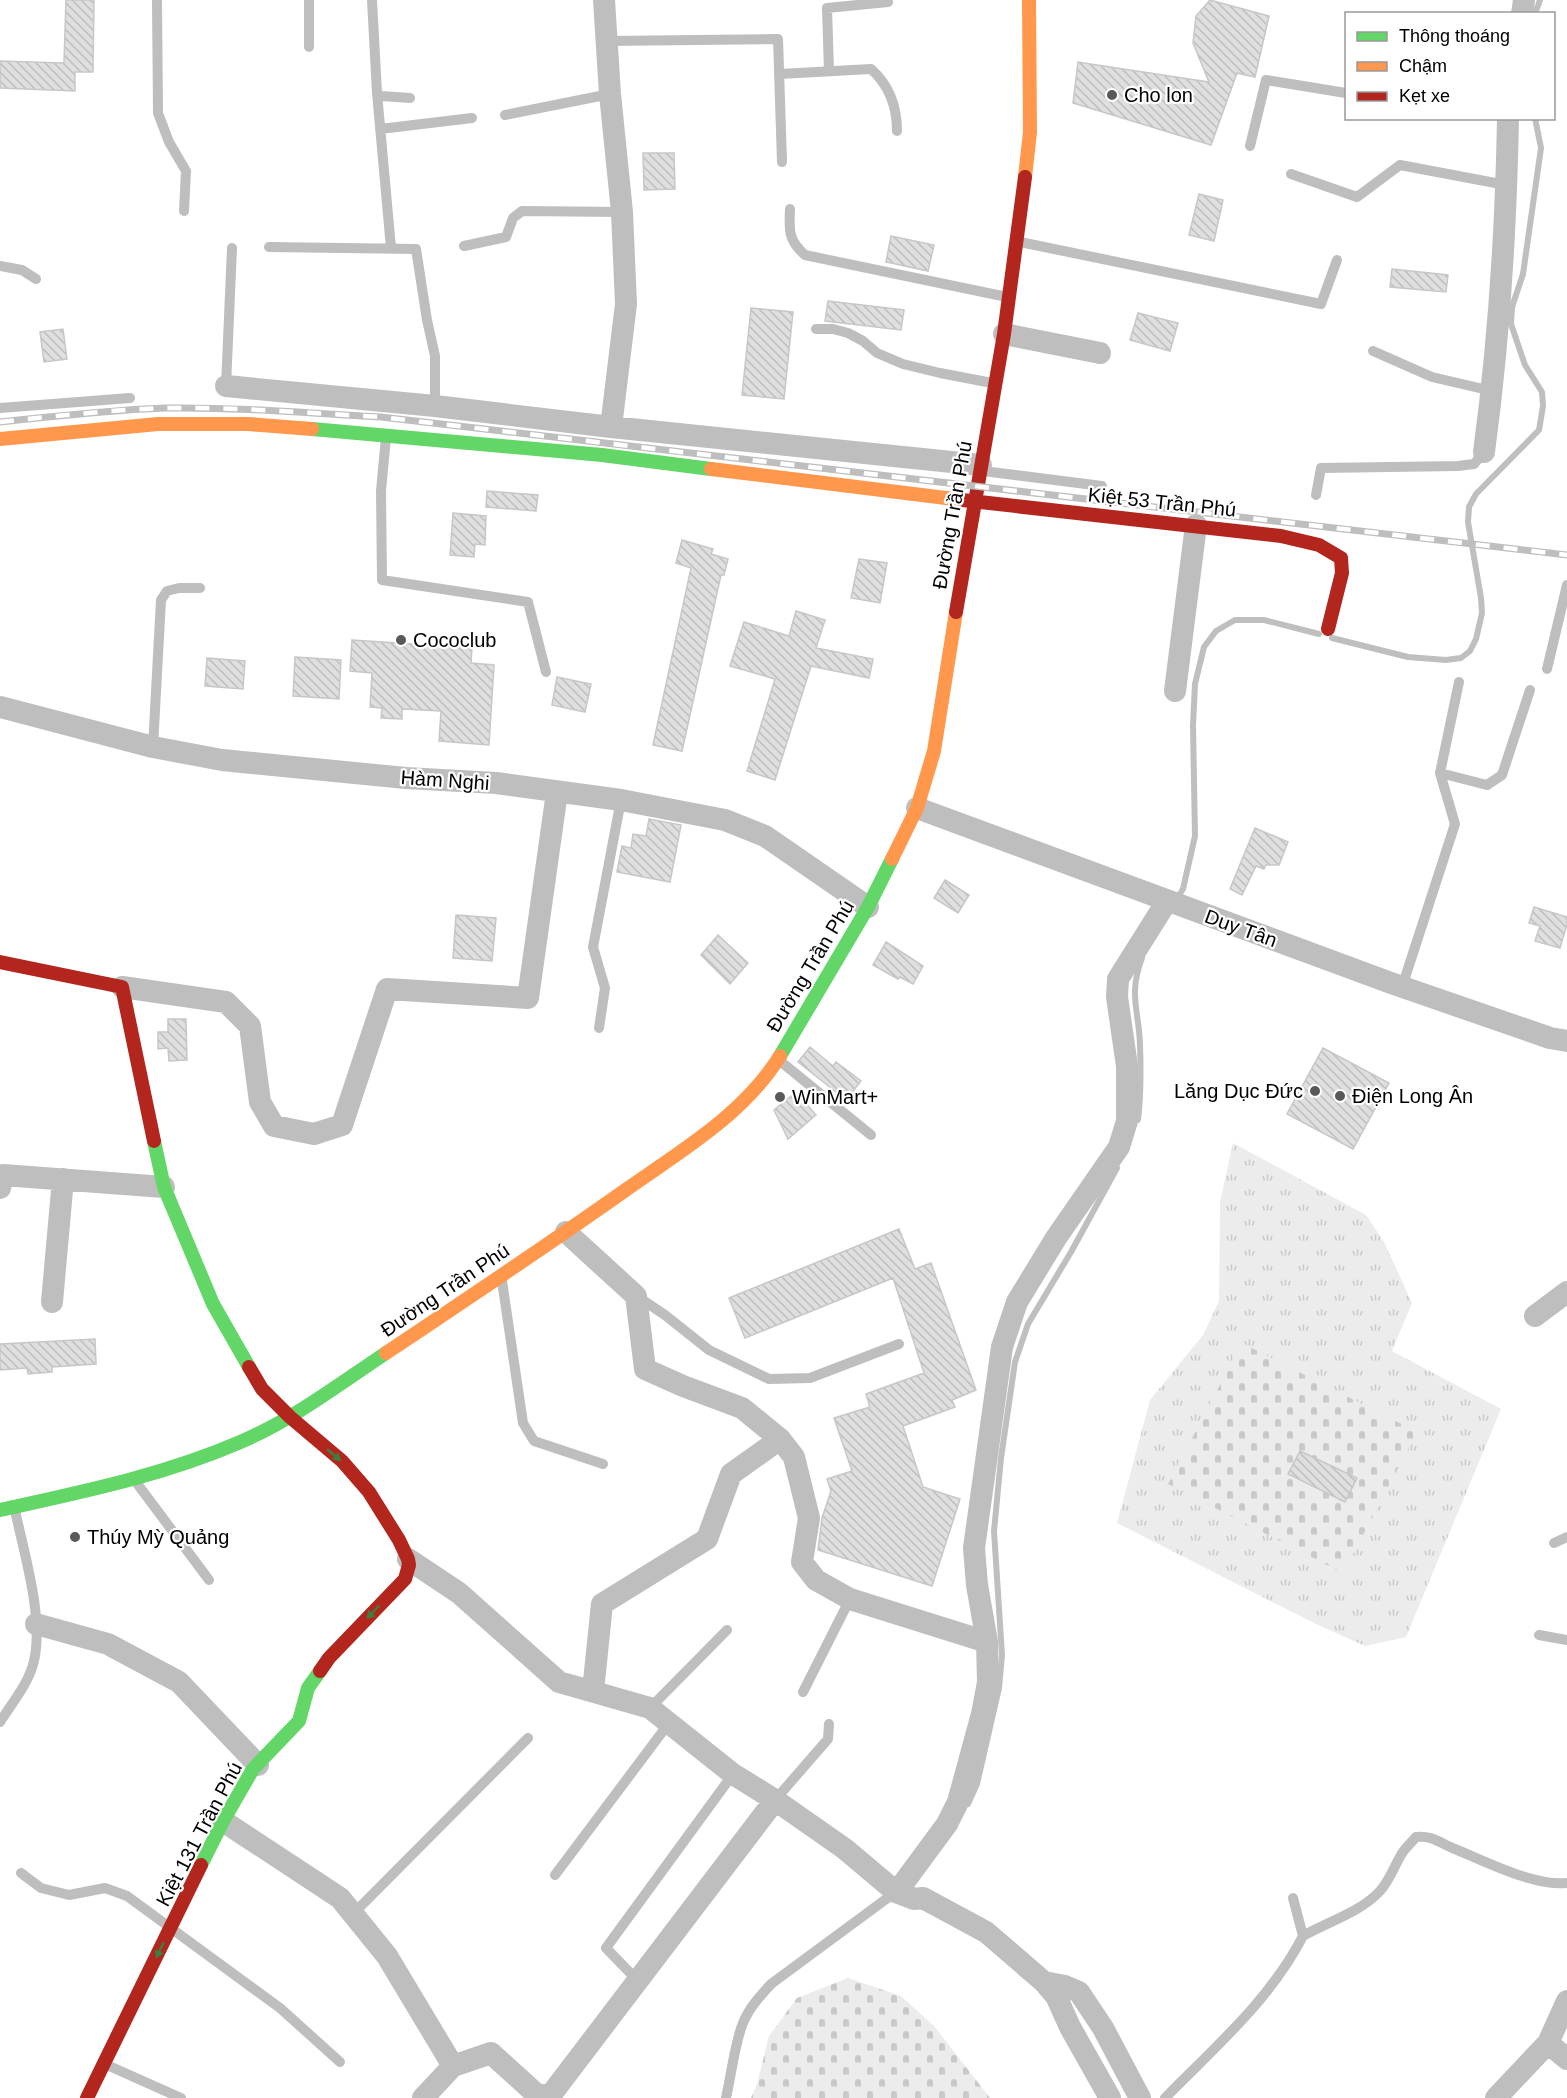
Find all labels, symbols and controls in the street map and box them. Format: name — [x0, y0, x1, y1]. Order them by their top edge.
legend — [1345, 12, 1555, 120]
text: Thông thoáng — [1399, 26, 1510, 46]
text: Chậm — [1399, 56, 1447, 76]
place label: Cho lon — [1124, 84, 1193, 106]
text: Kẹt xe — [1399, 86, 1450, 106]
marker: Cho lon — [1105, 88, 1119, 102]
street label: Đường Trần Phú — [928, 439, 976, 591]
street label: Kiệt 53 Trần Phú — [1087, 483, 1237, 521]
place label: Cococlub — [413, 629, 496, 651]
marker: Cococlub — [394, 633, 408, 647]
street label: Hàm Nghi — [400, 766, 490, 794]
street label: Đường Trần Phú — [762, 896, 858, 1036]
street label: Duy Tân — [1202, 905, 1280, 951]
place label: Lăng Dục Đức — [1174, 1080, 1303, 1102]
marker: Lăng Dục Đức — [1308, 1084, 1322, 1098]
place label: Điện Long Ân — [1352, 1085, 1473, 1107]
place label: WinMart+ — [792, 1086, 878, 1108]
marker: Điện Long Ân — [1333, 1089, 1347, 1103]
marker: WinMart+ — [773, 1090, 787, 1104]
street label: Đường Trần Phú — [377, 1239, 513, 1341]
one-way arrow — [326, 1448, 341, 1461]
place label: Thúy Mỳ Quảng — [87, 1526, 229, 1548]
marker: Thúy Mỳ Quảng — [68, 1530, 82, 1544]
one-way arrow — [367, 1605, 381, 1619]
street label: Kiệt 131 Trần Phú — [152, 1758, 246, 1910]
one-way arrow — [155, 1941, 165, 1958]

